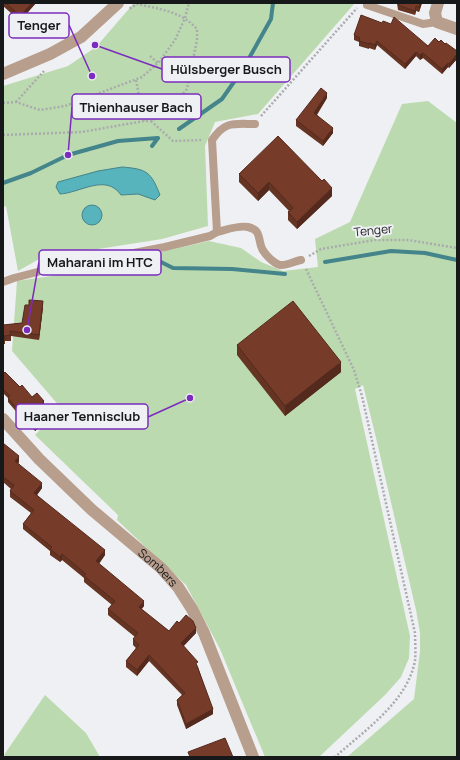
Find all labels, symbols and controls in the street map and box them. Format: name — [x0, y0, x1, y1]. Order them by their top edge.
callout: Tenger — [9, 13, 69, 38]
text: Tenger — [17, 16, 61, 34]
callout: Hülsberger Busch — [162, 57, 290, 82]
text: Hülsberger Busch — [170, 60, 282, 78]
callout: Thienhauser Bach — [72, 94, 201, 119]
text: Thienhauser Bach — [79, 98, 193, 116]
street label: Tenger — [353, 219, 394, 240]
callout: Maharani im HTC — [39, 250, 161, 275]
text: Maharani im HTC — [47, 253, 153, 271]
callout: Haaner Tennisclub — [16, 404, 148, 429]
text: Haaner Tennisclub — [24, 407, 140, 425]
street label: Sombers — [135, 544, 182, 590]

